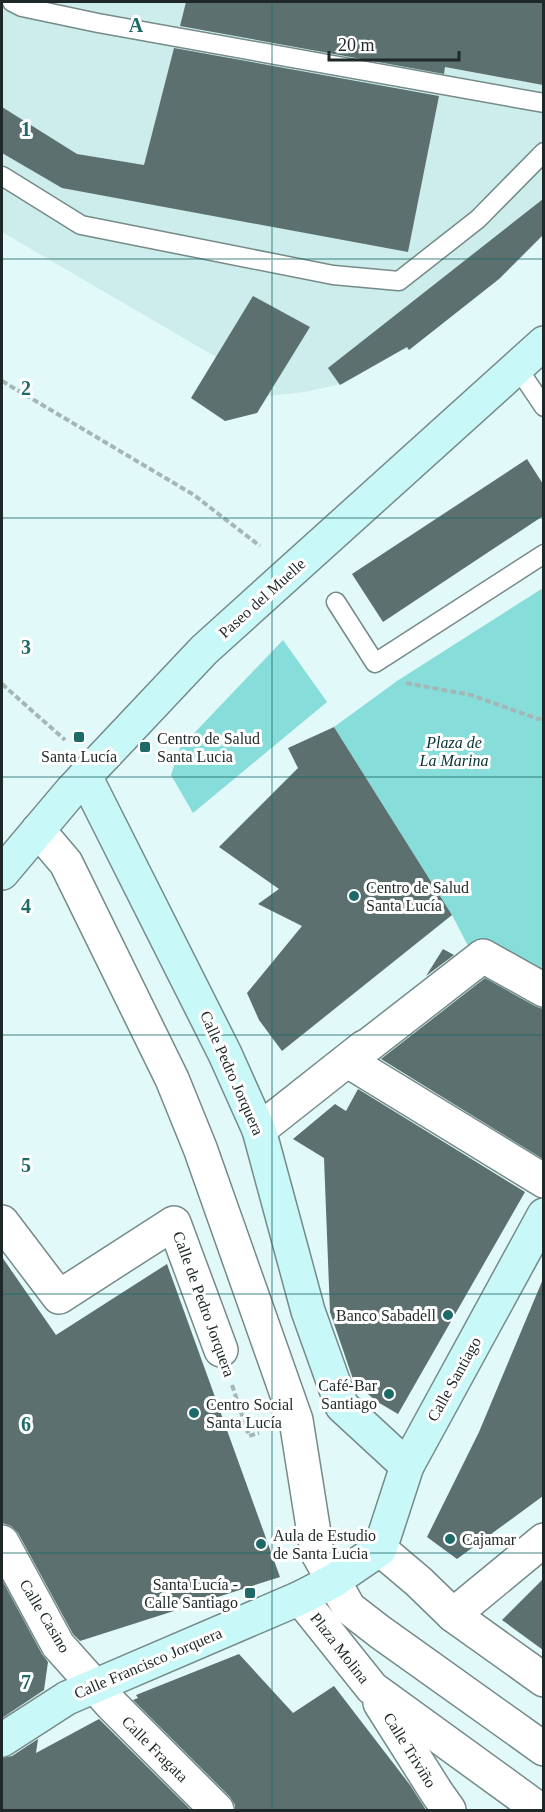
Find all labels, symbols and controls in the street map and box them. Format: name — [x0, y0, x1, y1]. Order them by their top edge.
text: A — [129, 14, 144, 36]
scale bar — [329, 24, 460, 62]
text: 20 m — [338, 35, 375, 55]
text: 1 — [21, 118, 31, 140]
text: 2 — [21, 377, 31, 399]
street label: Paseo del Muelle — [215, 555, 309, 641]
text: 3 — [21, 636, 31, 658]
marker: Santa Lucía — [72, 730, 86, 744]
place label: Centro de Salud Santa Lucia — [157, 730, 260, 765]
park label: Plaza de La Marina — [419, 734, 488, 769]
marker: Centro de Salud Santa Lucia — [138, 740, 152, 754]
place label: Santa Lucía — [41, 748, 117, 765]
place label: Centro de Salud Santa Lucía — [366, 879, 469, 914]
marker: Centro de Salud Santa Lucía — [347, 889, 361, 903]
text: 4 — [21, 895, 31, 917]
street label: Calle Pedro Jorquera — [196, 1008, 267, 1138]
text: 5 — [21, 1154, 31, 1176]
street label: Calle de Pedro Jorquera — [169, 1229, 238, 1379]
place label: Banco Sabadell — [336, 1307, 437, 1324]
marker: Banco Sabadell — [441, 1308, 455, 1322]
street label: Calle Santiago — [424, 1334, 485, 1425]
place label: Café-Bar Santiago — [318, 1377, 378, 1413]
marker: Café-Bar Santiago — [382, 1387, 396, 1401]
place label: Centro Social Santa Lucía — [206, 1396, 294, 1431]
marker: Centro Social Santa Lucía — [187, 1406, 201, 1420]
text: 6 — [21, 1413, 31, 1435]
place label: Aula de Estudio de Santa Lucia — [273, 1527, 376, 1562]
place label: Cajamar — [462, 1531, 517, 1549]
marker: Cajamar — [443, 1532, 457, 1546]
marker: Aula de Estudio de Santa Lucia — [254, 1537, 268, 1551]
street label: Calle Casino — [17, 1576, 73, 1656]
place label: Santa Lucía - Calle Santiago — [144, 1576, 238, 1612]
marker: Santa Lucía - Calle Santiago — [243, 1586, 257, 1600]
street label: Plaza Molina — [307, 1609, 373, 1687]
street label: Calle Francisco Jorquera — [71, 1624, 225, 1703]
text: 7 — [21, 1671, 31, 1693]
street label: Calle Triviño — [380, 1709, 440, 1791]
street label: Calle Fragata — [118, 1713, 191, 1786]

